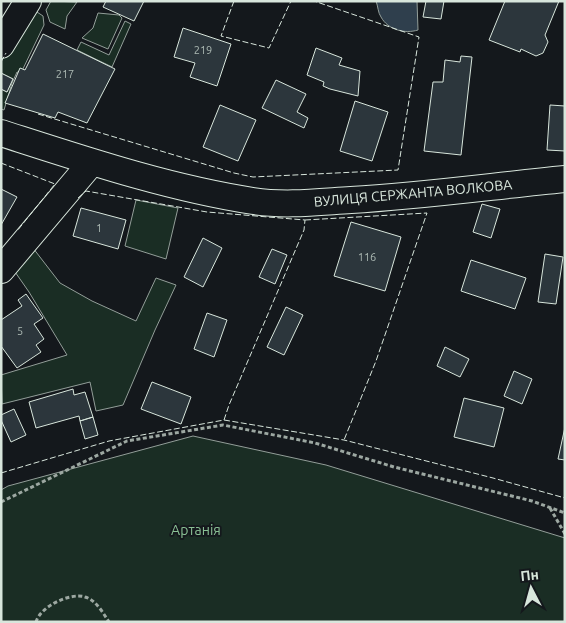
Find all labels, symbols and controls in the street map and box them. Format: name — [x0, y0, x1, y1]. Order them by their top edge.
house number: 219 — [194, 44, 212, 56]
house number: 217 — [56, 68, 74, 80]
street label: ВУЛИЦЯ СЕРЖАНТА ВОЛКОВА — [313, 176, 513, 210]
house number: 1 — [96, 222, 102, 234]
house number: 116 — [358, 251, 376, 263]
house number: 5 — [17, 325, 23, 337]
park label: Артанія — [171, 522, 221, 538]
north arrow — [506, 563, 556, 613]
text: Пн — [520, 566, 540, 584]

